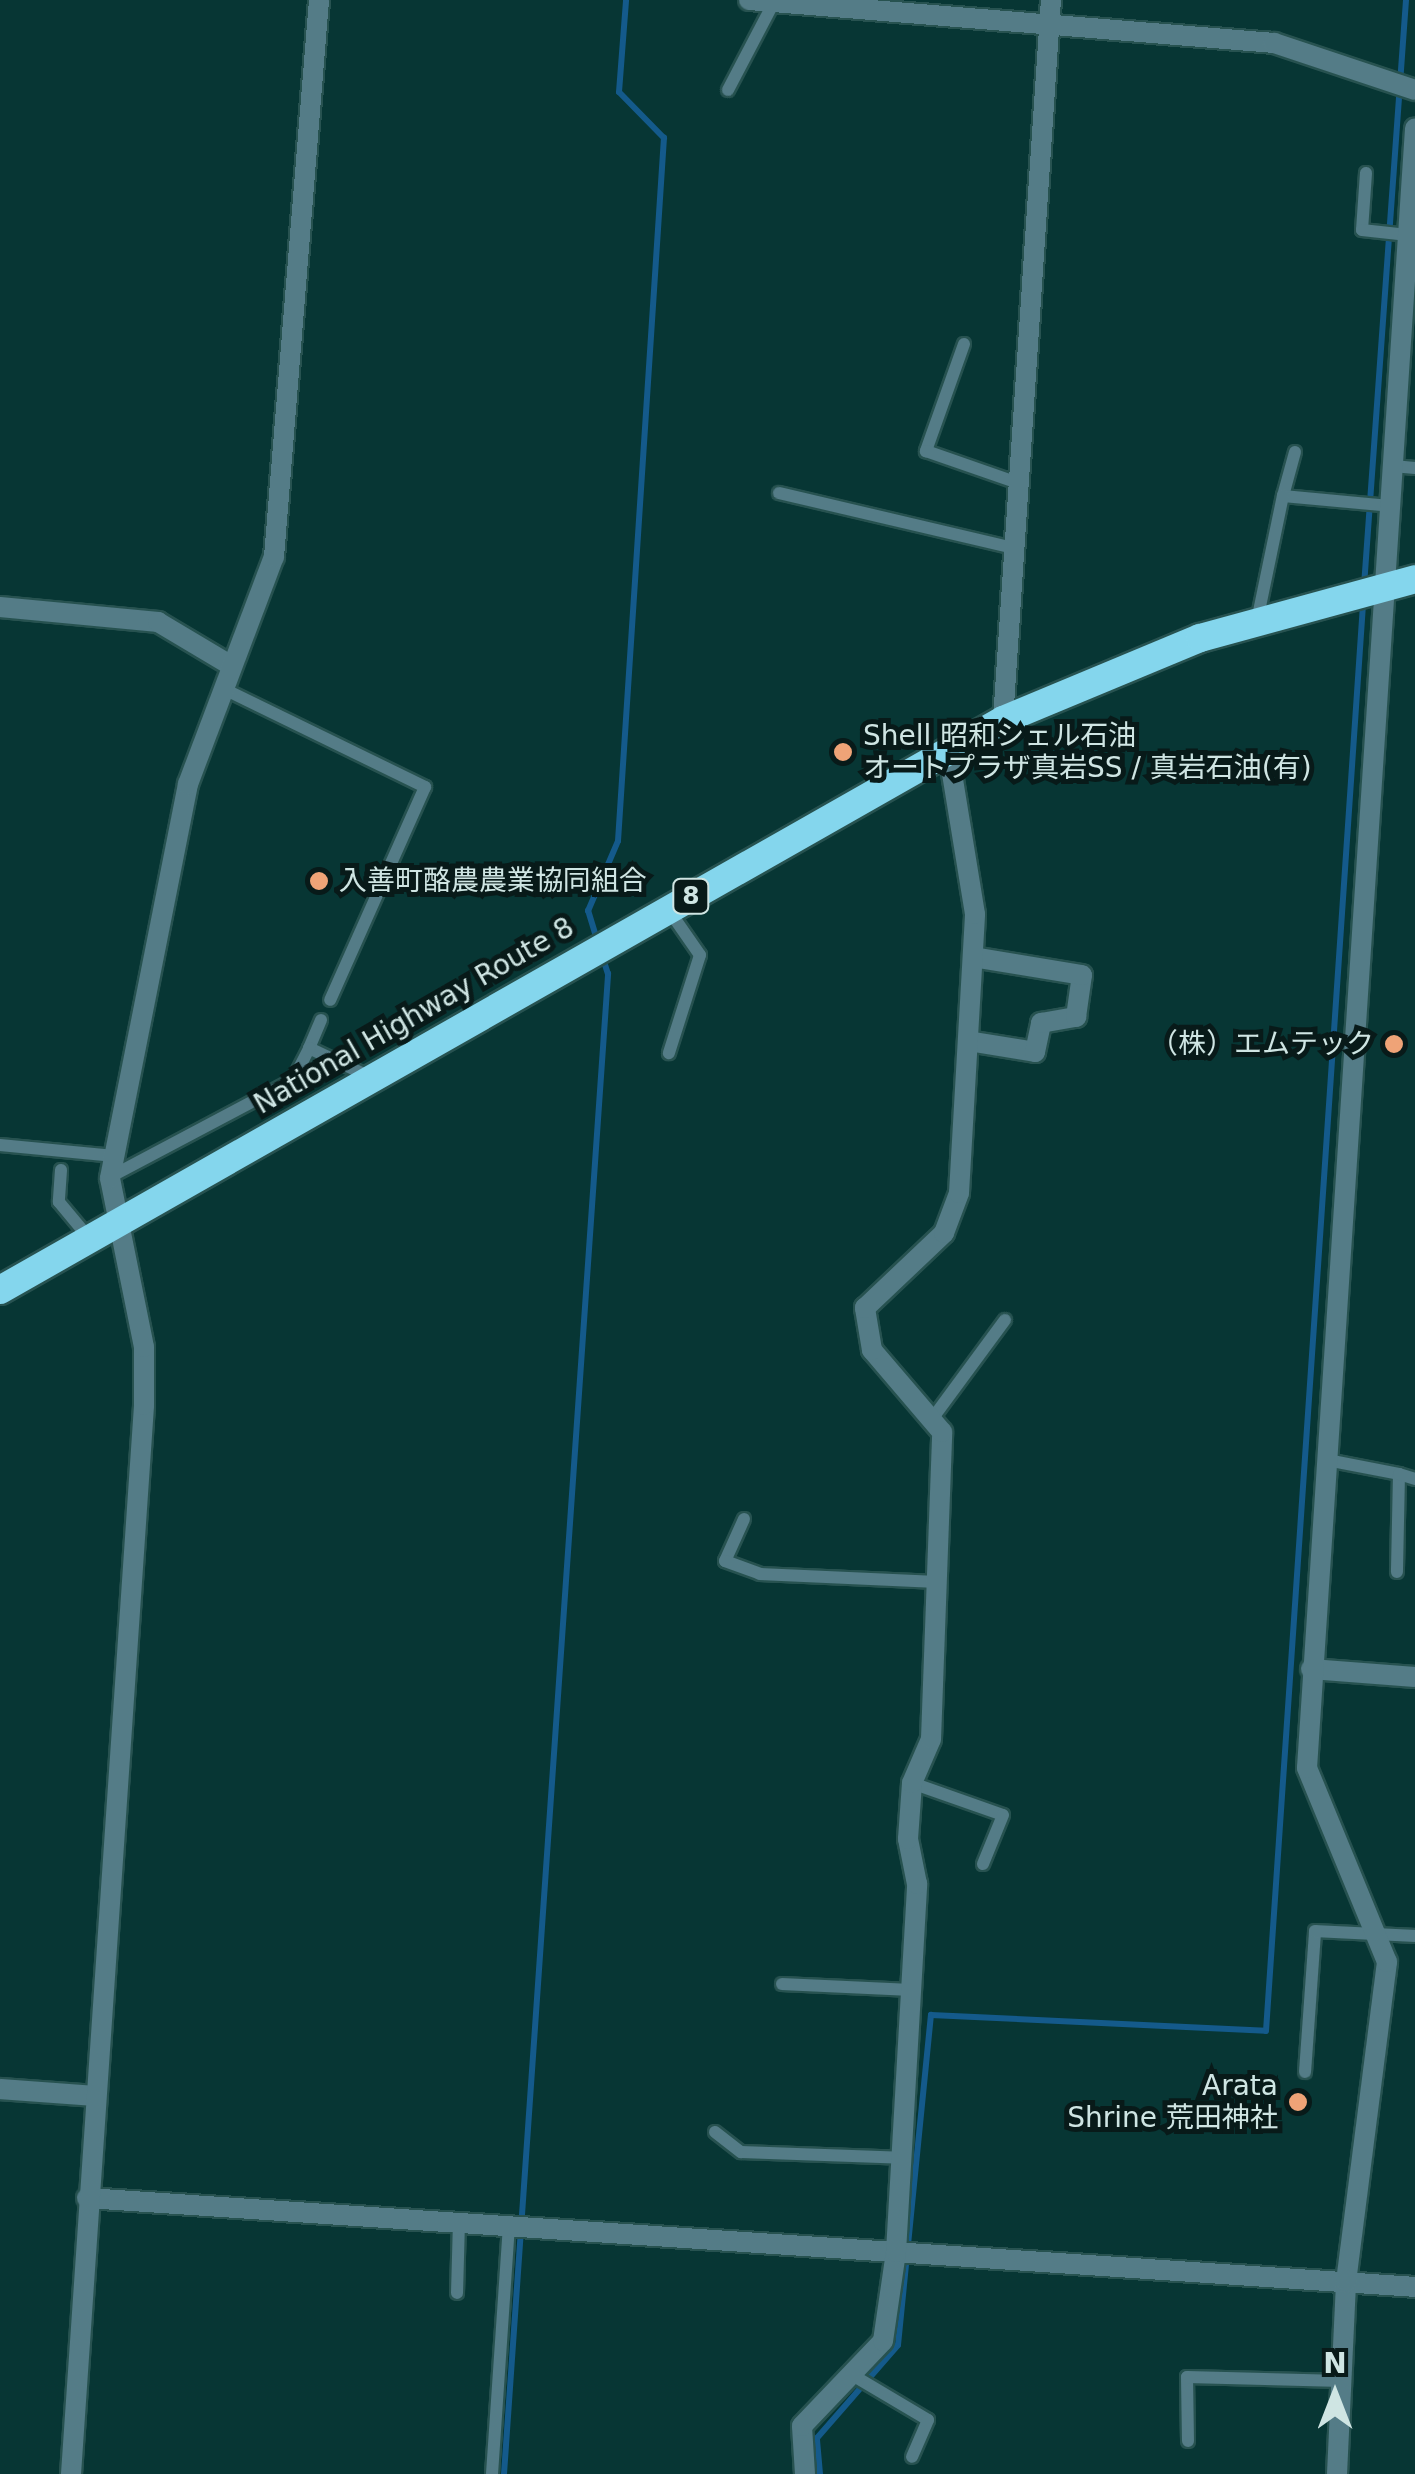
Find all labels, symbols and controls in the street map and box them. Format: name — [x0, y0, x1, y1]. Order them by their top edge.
place label: Shell 昭和シェル石油 オートプラザ真岩SS / 真岩石油(有) — [863, 719, 1312, 785]
marker: Shell 昭和シェル石油 オートプラザ真岩SS / 真岩石油(有) — [832, 741, 854, 763]
place label: 入善町酪農農業協同組合 — [339, 864, 647, 898]
marker: 入善町酪農農業協同組合 — [308, 870, 330, 892]
road number: 8 — [671, 876, 711, 916]
street label: National Highway Route 8 — [248, 911, 580, 1121]
place label: （株）エムテック — [1150, 1027, 1374, 1061]
marker: （株）エムテック — [1383, 1033, 1405, 1055]
place label: Arata Shrine 荒田神社 — [1067, 2069, 1278, 2135]
marker: Arata Shrine 荒田神社 — [1287, 2091, 1309, 2113]
north arrow — [1285, 2344, 1385, 2444]
text: N — [1323, 2347, 1347, 2380]

